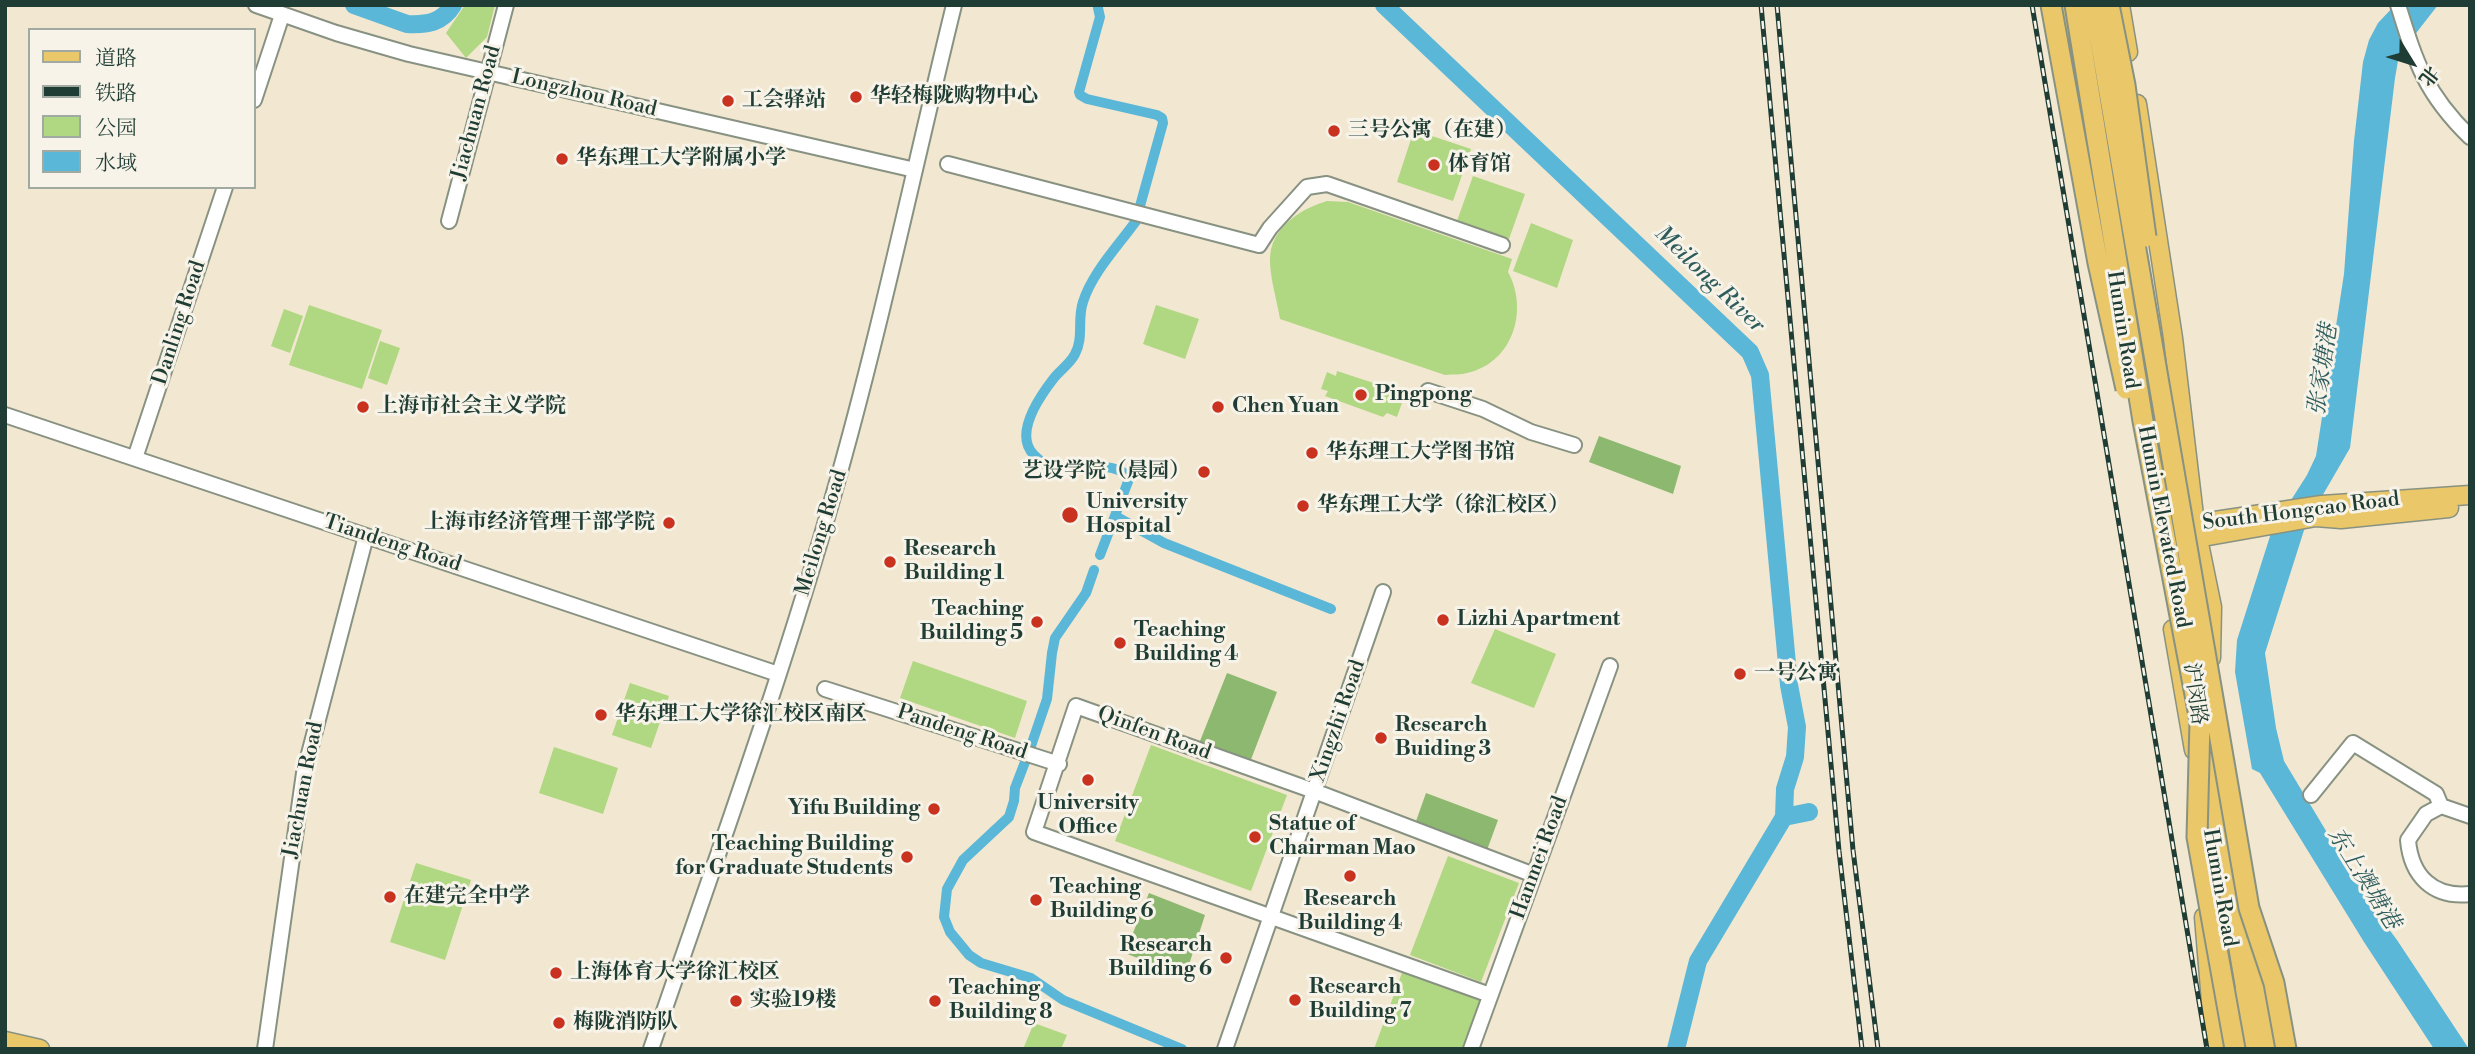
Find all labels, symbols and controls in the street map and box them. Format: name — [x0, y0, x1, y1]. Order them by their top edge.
legend — [28, 28, 256, 189]
north arrow — [2377, 28, 2447, 98]
street label: Jiachuan Road — [447, 43, 507, 183]
text: 道路 — [95, 46, 137, 72]
text: 北 — [2413, 61, 2444, 91]
street label: Longzhou Road — [509, 65, 659, 123]
text: 铁路 — [95, 81, 137, 107]
place label: 华轻梅陇购物中心 — [870, 84, 1038, 110]
place label: 工会驿站 — [742, 88, 826, 114]
marker: 华轻梅陇购物中心 — [848, 89, 864, 105]
marker: 工会驿站 — [720, 93, 736, 109]
text: 公园 — [95, 116, 137, 142]
place label: 三号公寓（在建） — [1348, 118, 1516, 144]
marker: 三号公寓（在建） — [1326, 123, 1342, 139]
place label: 华东理工大学附属小学 — [576, 146, 786, 172]
text: 水域 — [95, 151, 137, 177]
marker: 华东理工大学附属小学 — [554, 151, 570, 167]
place label: 体育馆 — [1448, 152, 1511, 178]
marker: 体育馆 — [1426, 157, 1442, 173]
water label: Meilong River — [1648, 221, 1770, 339]
street label: Danling Road — [148, 258, 212, 388]
street label: Humin Road — [2100, 269, 2144, 391]
water label: 张家塘港 — [2304, 323, 2344, 417]
place label: Pingpong — [1375, 382, 1472, 408]
marker: Pingpong — [1353, 387, 1369, 403]
place label: 上海市社会主义学院 — [377, 394, 566, 420]
place label: Chen Yuan — [1232, 394, 1339, 420]
marker: 上海市社会主义学院 — [355, 399, 371, 415]
marker: Chen Yuan — [1210, 399, 1226, 415]
street label: Humin Elevated Road — [2131, 423, 2195, 631]
place label: 华东理工大学图书馆 — [1326, 440, 1515, 466]
marker: 华东理工大学图书馆 — [1304, 445, 1320, 461]
place label: 艺设学院（晨园） — [1022, 459, 1190, 485]
marker: 艺设学院（晨园） — [1196, 464, 1212, 480]
street label: Meilong Road — [791, 467, 853, 599]
street label: South Hongcao Road — [2201, 487, 2401, 537]
place label: University Hospital — [1086, 490, 1187, 540]
place label: 华东理工大学（徐汇校区） — [1317, 493, 1569, 519]
marker: 华东理工大学（徐汇校区） — [1295, 498, 1311, 514]
marker: University Hospital — [1060, 505, 1080, 525]
street label: Tiandeng Road — [320, 510, 464, 578]
place label: 上海市经济管理干部学院 — [424, 510, 655, 536]
marker: 上海市经济管理干部学院 — [661, 515, 677, 531]
place label: Research Building 1 — [904, 537, 1004, 587]
marker: Research Building 1 — [882, 554, 898, 570]
place label: Teaching Building 5 — [920, 597, 1023, 647]
place label: Lizhi Apartment — [1457, 607, 1620, 633]
marker: Lizhi Apartment — [1435, 612, 1451, 628]
marker: Teaching Building 5 — [1029, 614, 1045, 630]
place label: Teaching Building 4 — [1134, 618, 1238, 668]
marker: Teaching Building 4 — [1112, 635, 1128, 651]
street label: Xingzhi Road — [1306, 657, 1372, 785]
place label: 一号公寓 — [1754, 661, 1838, 687]
street label: 沪闵路 — [2177, 661, 2211, 727]
marker: 一号公寓 — [1732, 666, 1748, 682]
street label: Pandeng Road — [894, 700, 1030, 766]
place label: 华东理工大学徐汇校区南区 — [615, 702, 867, 728]
street label: Qinfen Road — [1094, 702, 1214, 766]
marker: 华东理工大学徐汇校区南区 — [593, 707, 609, 723]
place label: Research Buiding 3 — [1395, 713, 1491, 763]
street label: Jiachuan Road — [278, 720, 330, 860]
marker: Research Buiding 3 — [1373, 730, 1389, 746]
marker: University Office — [1080, 772, 1096, 788]
place label: University Office — [1037, 791, 1139, 841]
street label: Hanmei Road — [1506, 793, 1574, 923]
place label: Yifu Building — [788, 796, 920, 822]
marker: Yifu Building — [926, 801, 942, 817]
place label: Statue of Chairman Mao — [1269, 812, 1416, 862]
water label: 东上澳塘港 — [2321, 823, 2405, 935]
street label: Humin Road — [2196, 827, 2242, 949]
marker: Statue of Chairman Mao — [1247, 829, 1263, 845]
place label: Teaching Building for Graduate Students — [675, 832, 893, 882]
marker: Teaching Building for Graduate Students — [899, 849, 915, 865]
marker: Research Building 4 — [1342, 868, 1358, 884]
place label: Teaching Building 6 — [1050, 875, 1154, 925]
place label: 在建完全中学 — [404, 884, 530, 910]
place label: Research Building 4 — [1298, 887, 1402, 937]
marker: 在建完全中学 — [382, 889, 398, 905]
marker: Teaching Building 6 — [1028, 892, 1044, 908]
place label: Research Building 6 — [1108, 933, 1212, 983]
marker: Research Building 6 — [1218, 950, 1234, 966]
place label: 上海体育大学徐汇校区 — [570, 960, 780, 986]
marker: 上海体育大学徐汇校区 — [548, 965, 564, 981]
place label: Research Building 7 — [1309, 975, 1412, 1025]
place label: Teaching Building 8 — [949, 976, 1053, 1026]
place label: 实验19楼 — [750, 988, 836, 1014]
marker: Research Building 7 — [1287, 992, 1303, 1008]
marker: 实验19楼 — [728, 993, 744, 1009]
marker: Teaching Building 8 — [927, 993, 943, 1009]
place label: 梅陇消防队 — [573, 1010, 678, 1036]
marker: 梅陇消防队 — [551, 1015, 567, 1031]

